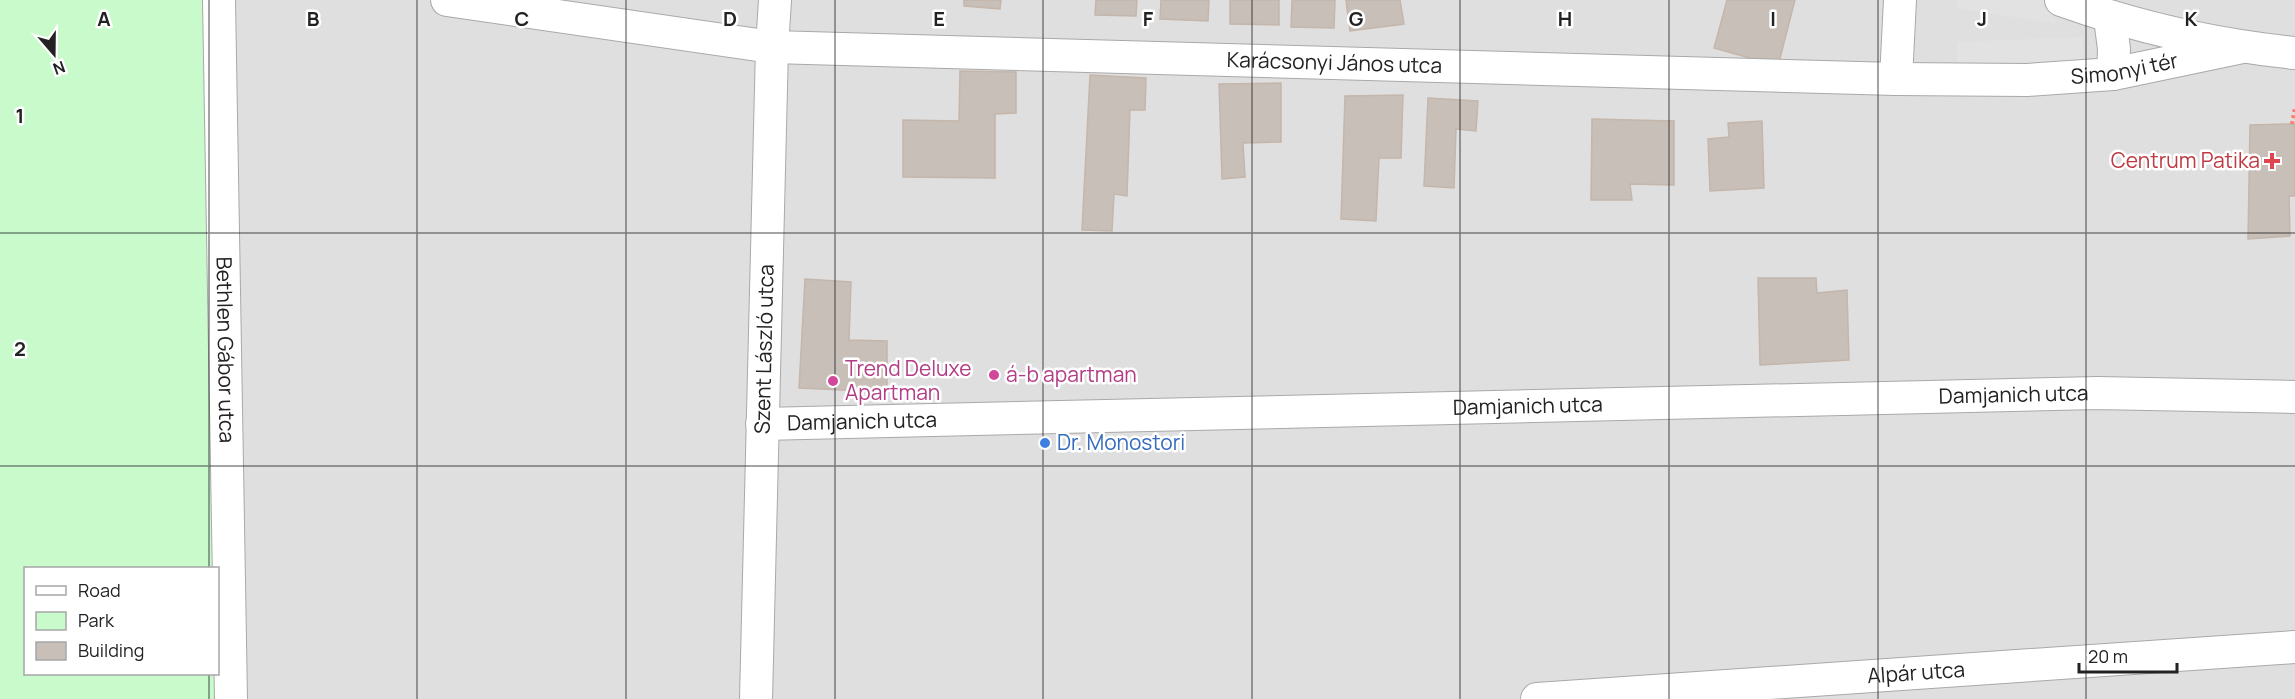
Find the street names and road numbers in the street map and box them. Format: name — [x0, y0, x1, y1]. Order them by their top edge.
street label: Karácsonyi János utca — [1226, 45, 1442, 79]
street label: Simonyi tér — [2070, 46, 2181, 90]
street label: Bethlen Gábor utca — [210, 256, 242, 443]
street label: Szent László utca — [748, 264, 780, 434]
street label: Damjanich utca — [1938, 378, 2089, 410]
street label: Damjanich utca — [1452, 389, 1603, 421]
street label: Damjanich utca — [787, 405, 937, 436]
street label: Alpár utca — [1866, 655, 1966, 689]

